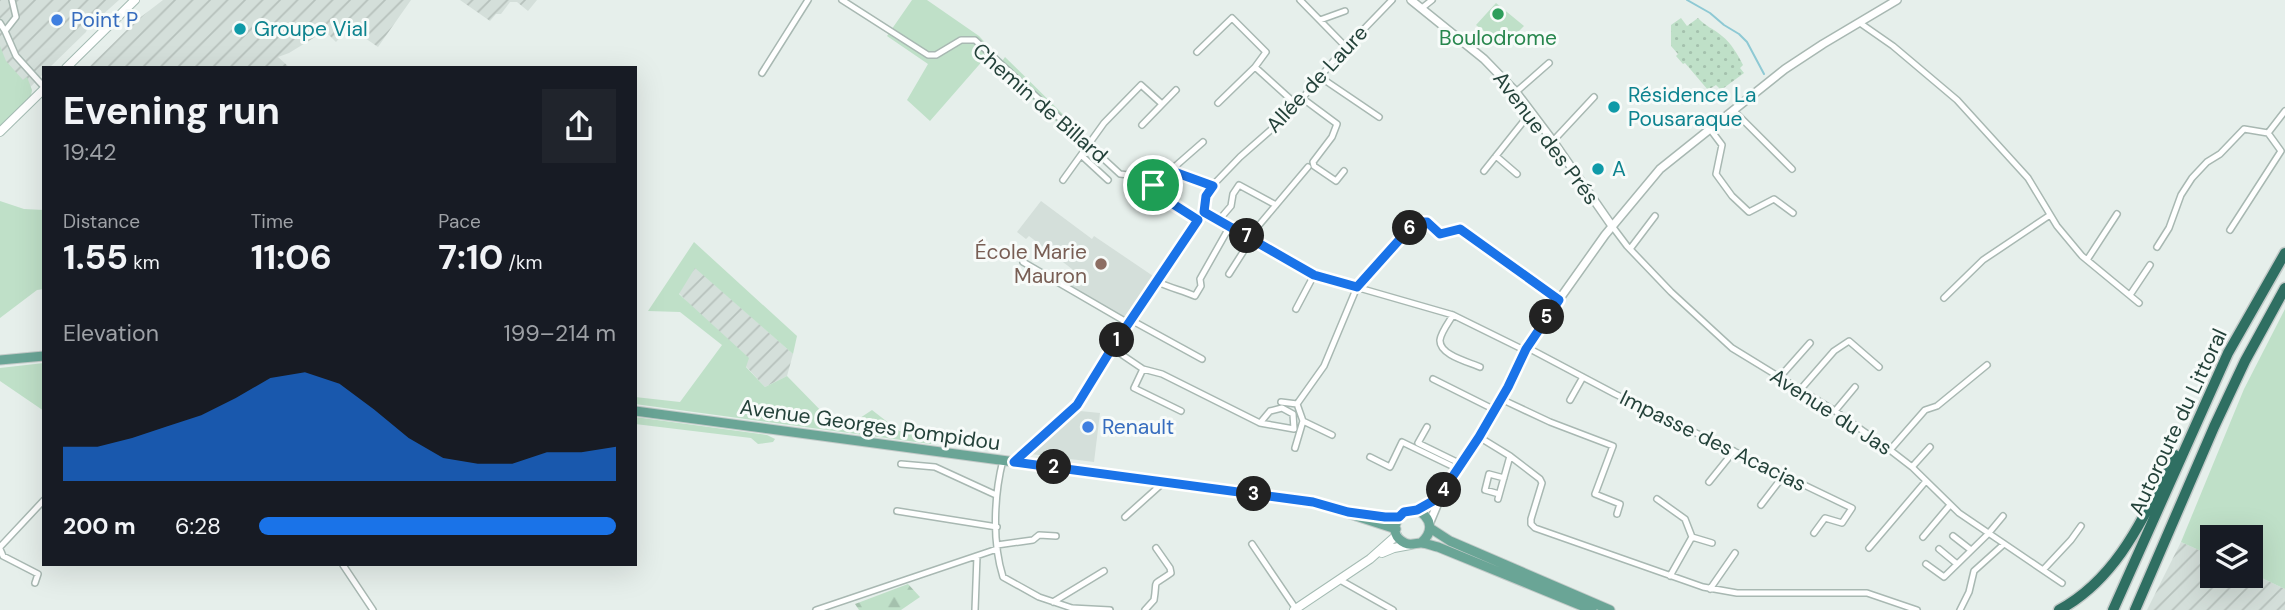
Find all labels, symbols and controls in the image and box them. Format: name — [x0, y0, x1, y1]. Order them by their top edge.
place label: Point P — [71, 6, 138, 34]
marker: Boulodrome — [1490, 6, 1506, 22]
marker: Point P — [49, 12, 65, 28]
place label: Groupe Vial — [254, 15, 368, 43]
street label: Allée de Laure — [1260, 19, 1374, 139]
marker: Groupe Vial — [232, 21, 248, 37]
place label: Boulodrome — [1439, 24, 1557, 52]
street label: Chemin de Billard — [967, 37, 1113, 169]
street label: Avenue des Prés — [1487, 66, 1605, 210]
place label: Résidence La Pousaraque — [1628, 81, 1757, 133]
text: Evening run — [63, 86, 280, 136]
button: share — [542, 89, 616, 163]
marker: Résidence La Pousaraque — [1606, 99, 1622, 115]
text: 19:42 — [63, 137, 116, 167]
pin — [1123, 155, 1183, 215]
place label: A — [1612, 155, 1626, 183]
marker: A — [1590, 161, 1606, 177]
icon: arrive — [1134, 166, 1172, 204]
text: Distance — [63, 209, 140, 234]
text: Time — [251, 209, 294, 234]
text: Pace — [438, 209, 481, 234]
pin: 6 — [1392, 210, 1428, 246]
text: 6 — [1403, 215, 1416, 240]
pin: 7 — [1230, 218, 1264, 254]
text: 7 — [1241, 223, 1252, 248]
text: 1.55 — [63, 234, 128, 280]
text: 11:06 — [251, 234, 332, 280]
text: 7:10 — [438, 234, 503, 280]
place label: École Marie Mauron — [975, 238, 1087, 290]
text: km — [128, 250, 160, 275]
text: /km — [503, 250, 542, 275]
marker: École Marie Mauron — [1093, 256, 1109, 272]
pin: 5 — [1530, 300, 1564, 334]
text: 5 — [1541, 304, 1552, 329]
text: Elevation — [63, 318, 159, 348]
text: 199–214 m — [504, 318, 616, 348]
pin: 1 — [1100, 322, 1134, 358]
street label: Autoroute du Littoral — [2122, 324, 2234, 520]
text: 1 — [1113, 327, 1120, 352]
street label: Avenue du Jas — [1765, 362, 1897, 462]
street label: Impasse des Acacias — [1615, 384, 1811, 498]
street label: Avenue Georges Pompidou — [738, 393, 1002, 457]
place label: Renault — [1102, 413, 1174, 441]
marker: Renault — [1080, 419, 1096, 435]
pin: 2 — [1036, 449, 1072, 484]
text: 2 — [1048, 454, 1059, 479]
pin: 4 — [1426, 472, 1462, 508]
pin: 3 — [1236, 476, 1272, 512]
text: 4 — [1437, 477, 1450, 502]
text: 3 — [1248, 481, 1259, 506]
text: 200 m — [63, 511, 136, 541]
text: 6:28 — [175, 511, 221, 541]
map controls — [2200, 525, 2263, 588]
button: layers — [2200, 525, 2263, 588]

